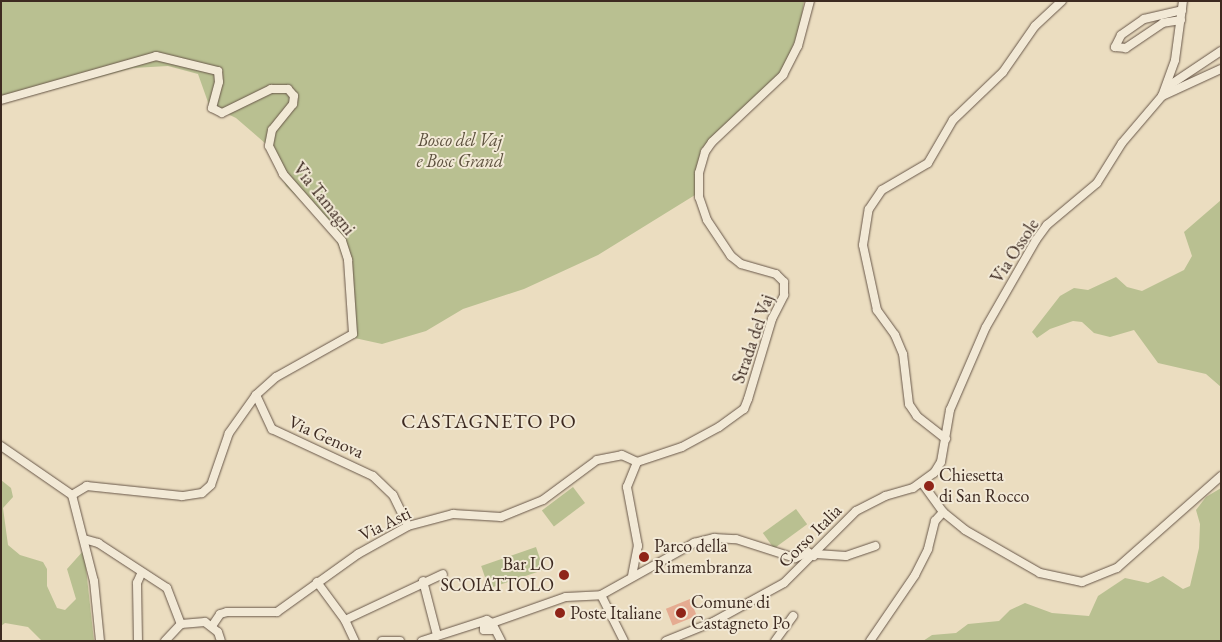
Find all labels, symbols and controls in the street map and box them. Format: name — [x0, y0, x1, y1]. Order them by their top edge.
park label: Bosco del Vaj e Bosc Grand — [417, 130, 503, 172]
street label: Via Tamagni — [288, 158, 360, 240]
street label: Via Ossole — [986, 215, 1044, 287]
street label: Strada del Vaj — [728, 292, 778, 386]
district label: CASTAGNETO PO — [400, 409, 578, 433]
street label: Via Genova — [285, 411, 367, 463]
place label: Chiesetta di San Rocco — [939, 465, 1029, 508]
marker: Chiesetta di San Rocco — [923, 480, 935, 492]
street label: Corso Italia — [774, 500, 846, 572]
street label: Via Asti — [355, 502, 415, 546]
place label: Parco della Rimembranza — [654, 536, 752, 578]
marker: Parco della Rimembranza — [638, 551, 650, 563]
place label: Bar LO SCOIATTOLO — [441, 554, 554, 596]
marker: Bar LO SCOIATTOLO — [558, 569, 570, 581]
place label: Comune di Castagneto Po — [691, 592, 790, 634]
place label: Poste Italiane — [570, 602, 661, 624]
marker: Poste Italiane — [554, 607, 566, 619]
marker: Comune di Castagneto Po — [675, 607, 687, 619]

